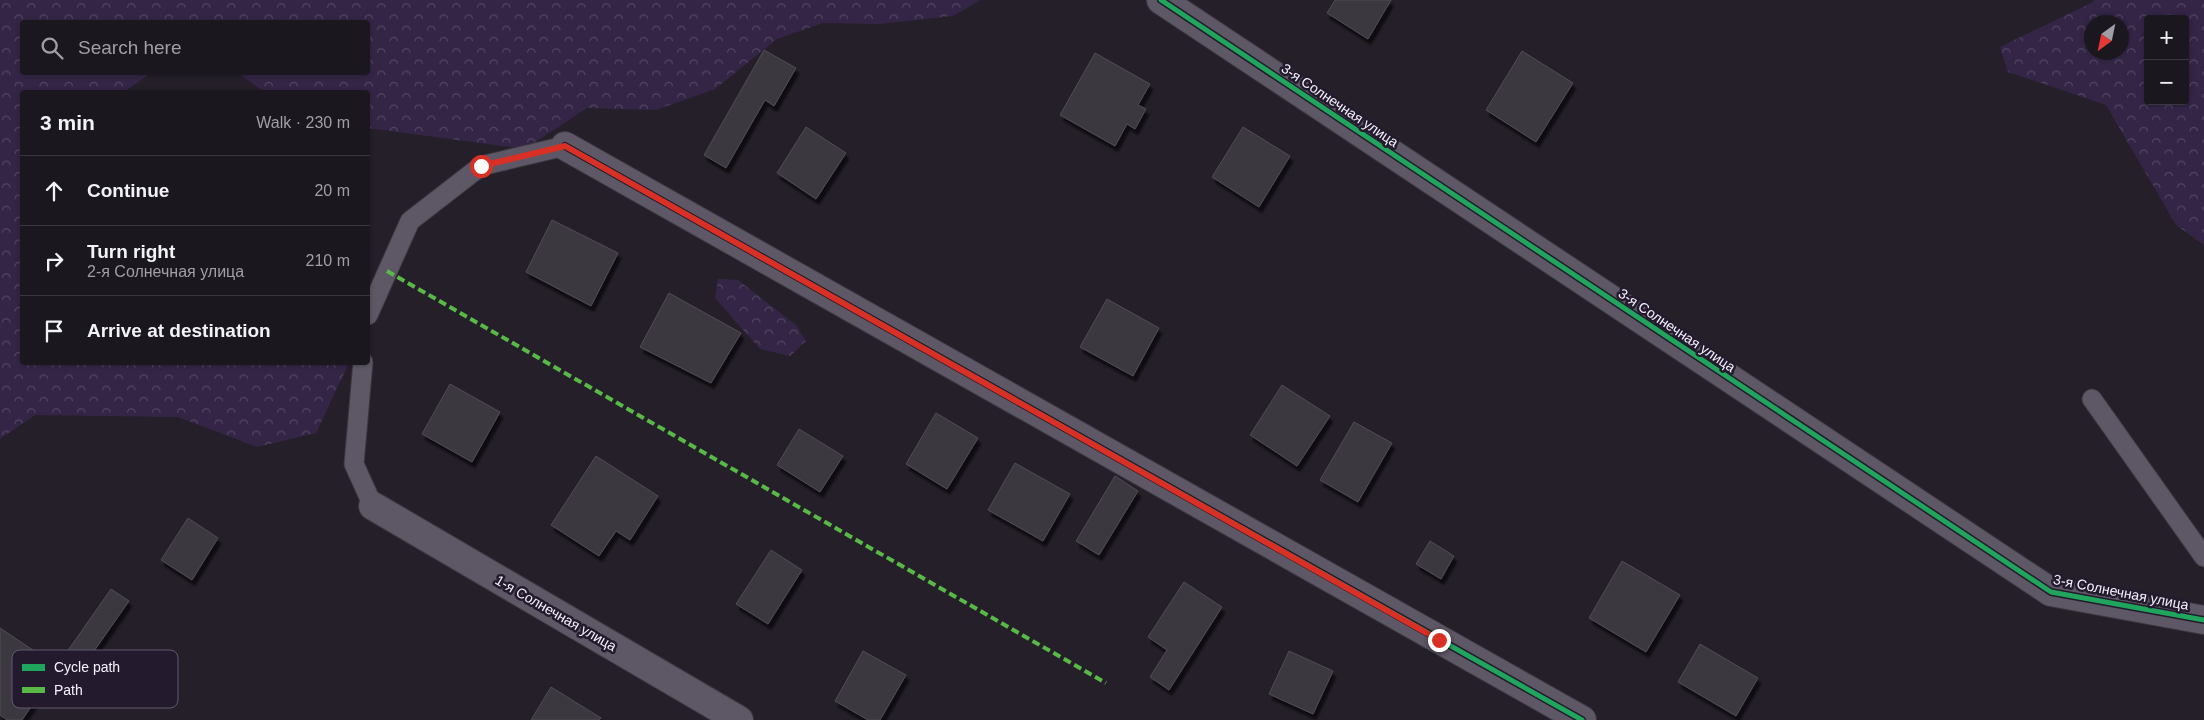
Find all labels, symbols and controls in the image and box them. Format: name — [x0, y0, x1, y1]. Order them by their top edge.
north arrow — [2084, 15, 2129, 60]
map controls — [2144, 15, 2189, 105]
button: + — [2144, 15, 2189, 60]
search box — [20, 20, 370, 75]
icon: search — [38, 34, 66, 62]
text: Search here — [78, 37, 182, 58]
street label: 3-я Солнечная улица — [1279, 60, 1402, 150]
button: − — [2144, 60, 2189, 105]
text: 3 min — [40, 111, 95, 134]
text: Walk · 230 m — [256, 114, 350, 131]
route start — [470, 155, 493, 178]
icon: ahead — [40, 177, 68, 205]
text: Continue — [87, 180, 169, 201]
text: 20 m — [314, 182, 350, 199]
text: Turn right — [87, 241, 175, 262]
icon: right — [40, 247, 68, 275]
text: 210 m — [306, 252, 350, 269]
text: 2-я Солнечная улица — [87, 263, 244, 280]
street label: 3-я Солнечная улица — [1616, 285, 1739, 375]
icon: arrive — [40, 317, 68, 345]
text: Arrive at destination — [87, 320, 271, 341]
street label: 3-я Солнечная улица — [2052, 571, 2190, 613]
street label: 1-я Солнечная улица — [492, 572, 620, 654]
route end — [1428, 629, 1451, 652]
legend — [12, 650, 178, 708]
text: Cycle path — [54, 659, 120, 675]
text: Path — [54, 682, 83, 698]

